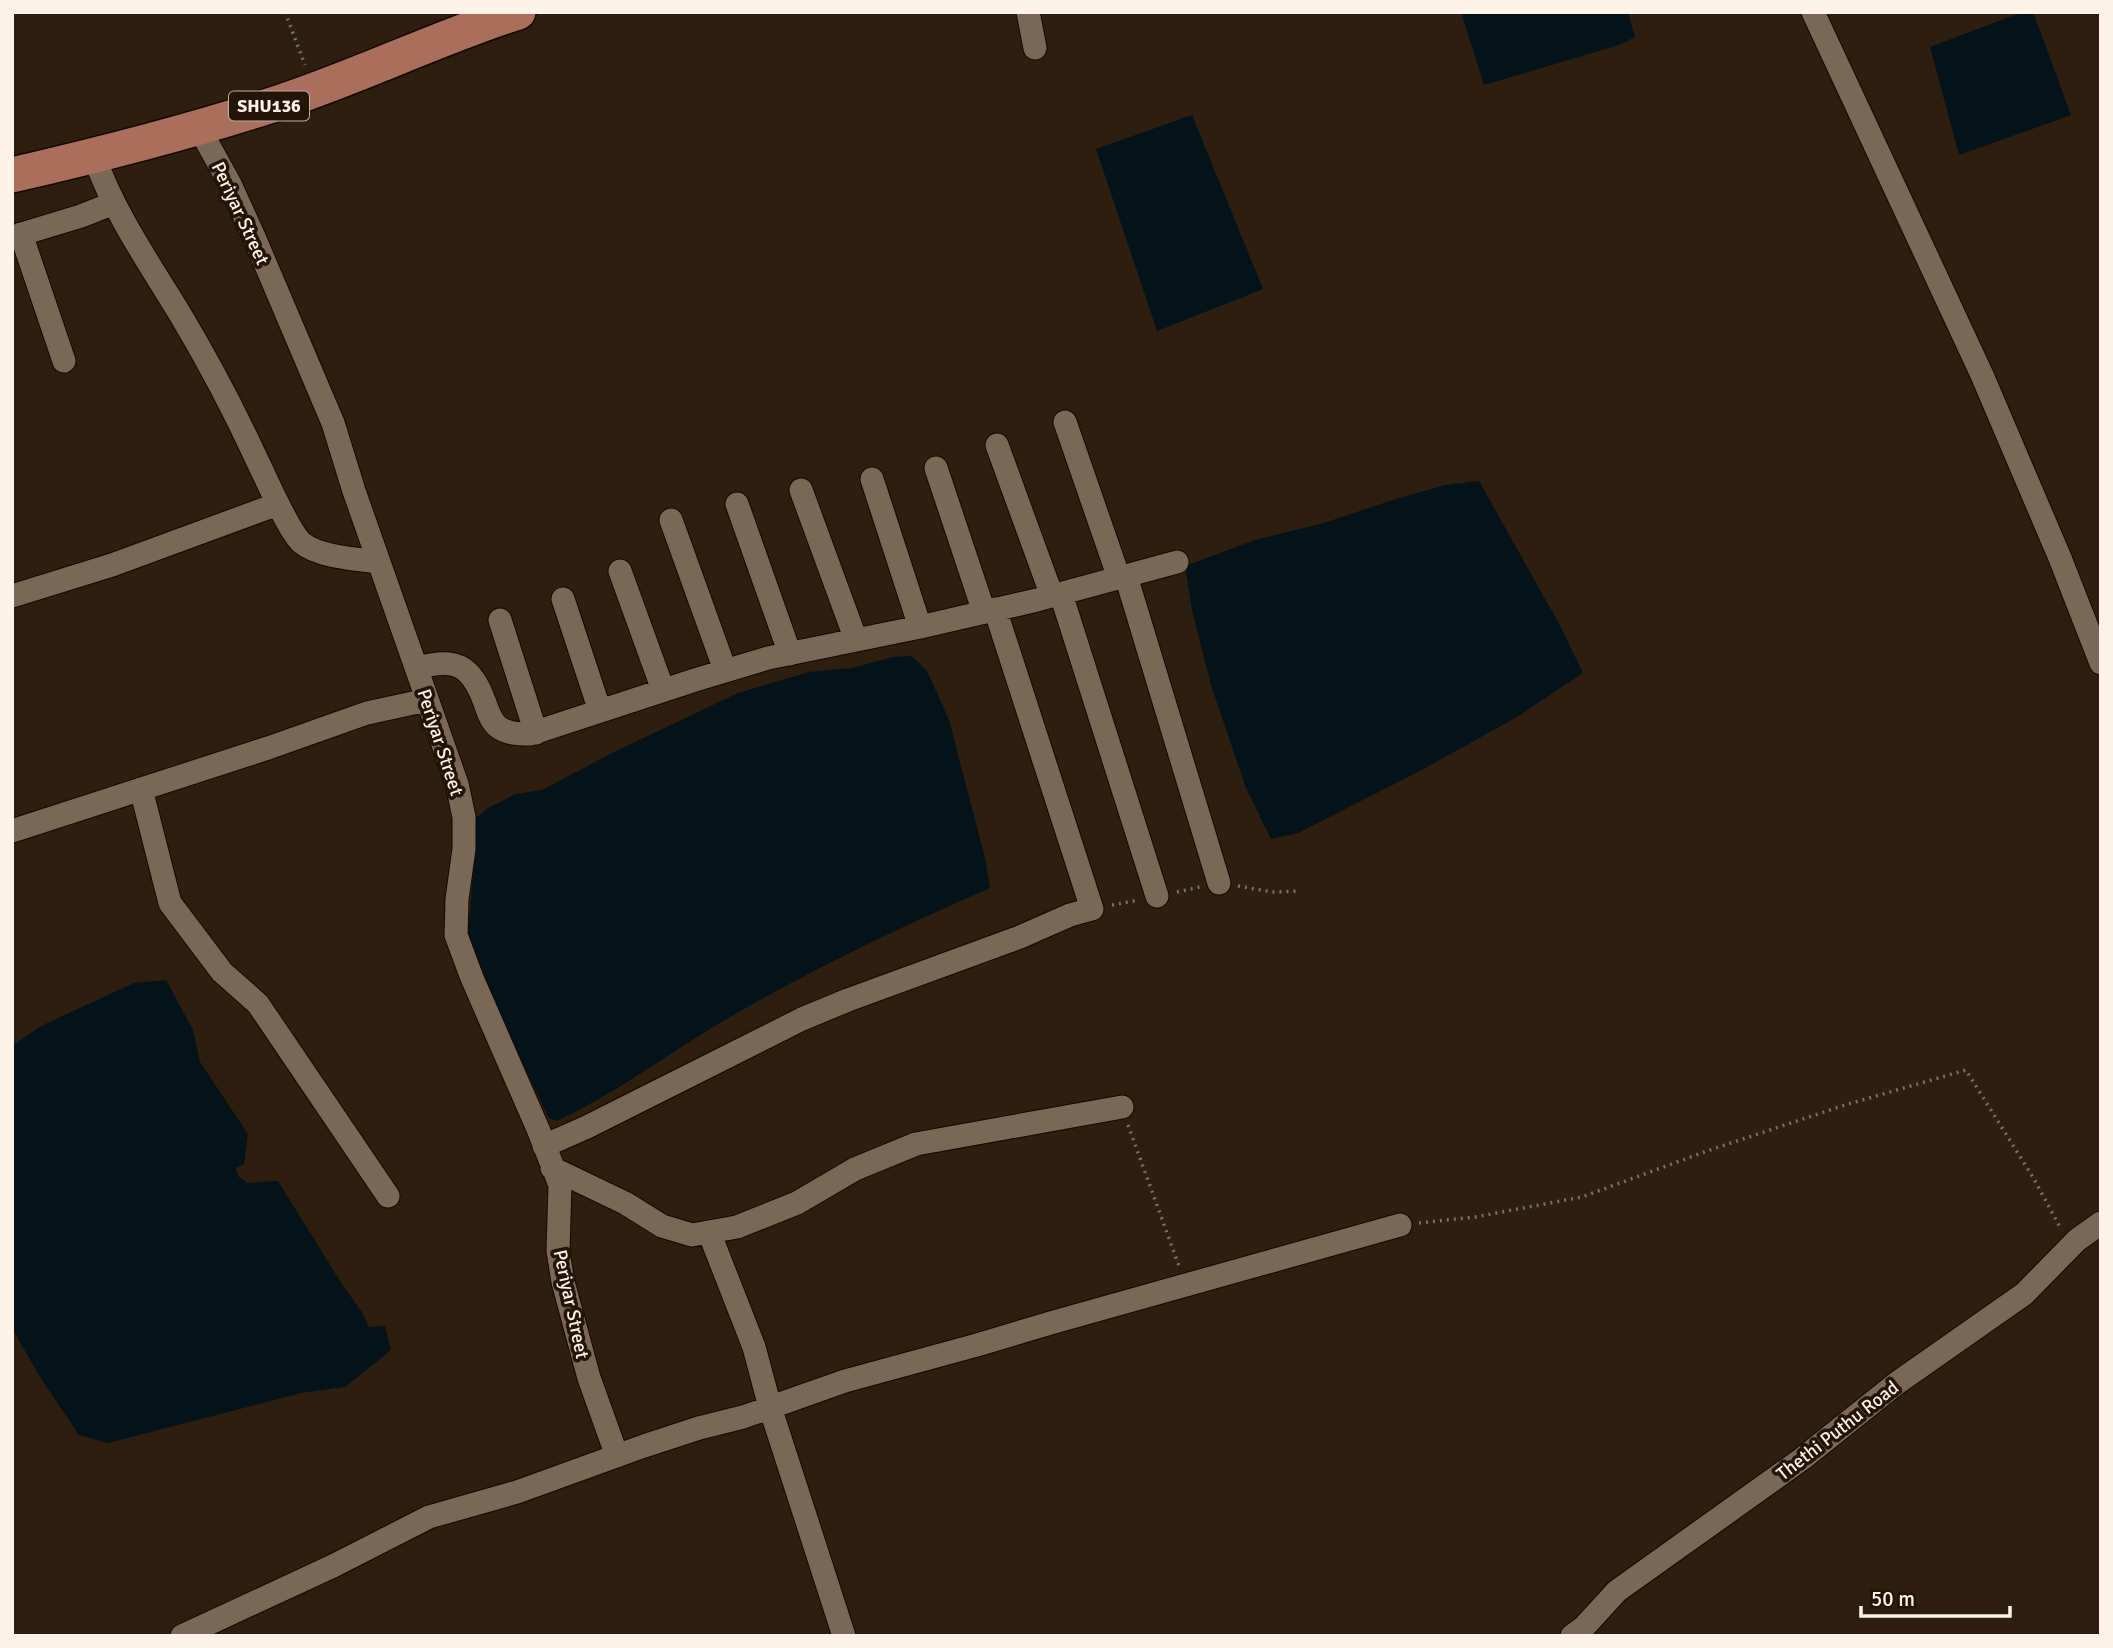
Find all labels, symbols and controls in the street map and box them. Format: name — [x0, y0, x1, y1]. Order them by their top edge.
road number: SHU136 — [229, 92, 309, 120]
street label: Periyar Street — [206, 158, 275, 269]
street label: Periyar Street — [411, 686, 469, 799]
street label: Periyar Street — [548, 1247, 594, 1361]
street label: Thethi Puthu Road — [1772, 1376, 1904, 1486]
scale bar — [1861, 1574, 2010, 1618]
text: 50 m — [1871, 1586, 1915, 1612]

